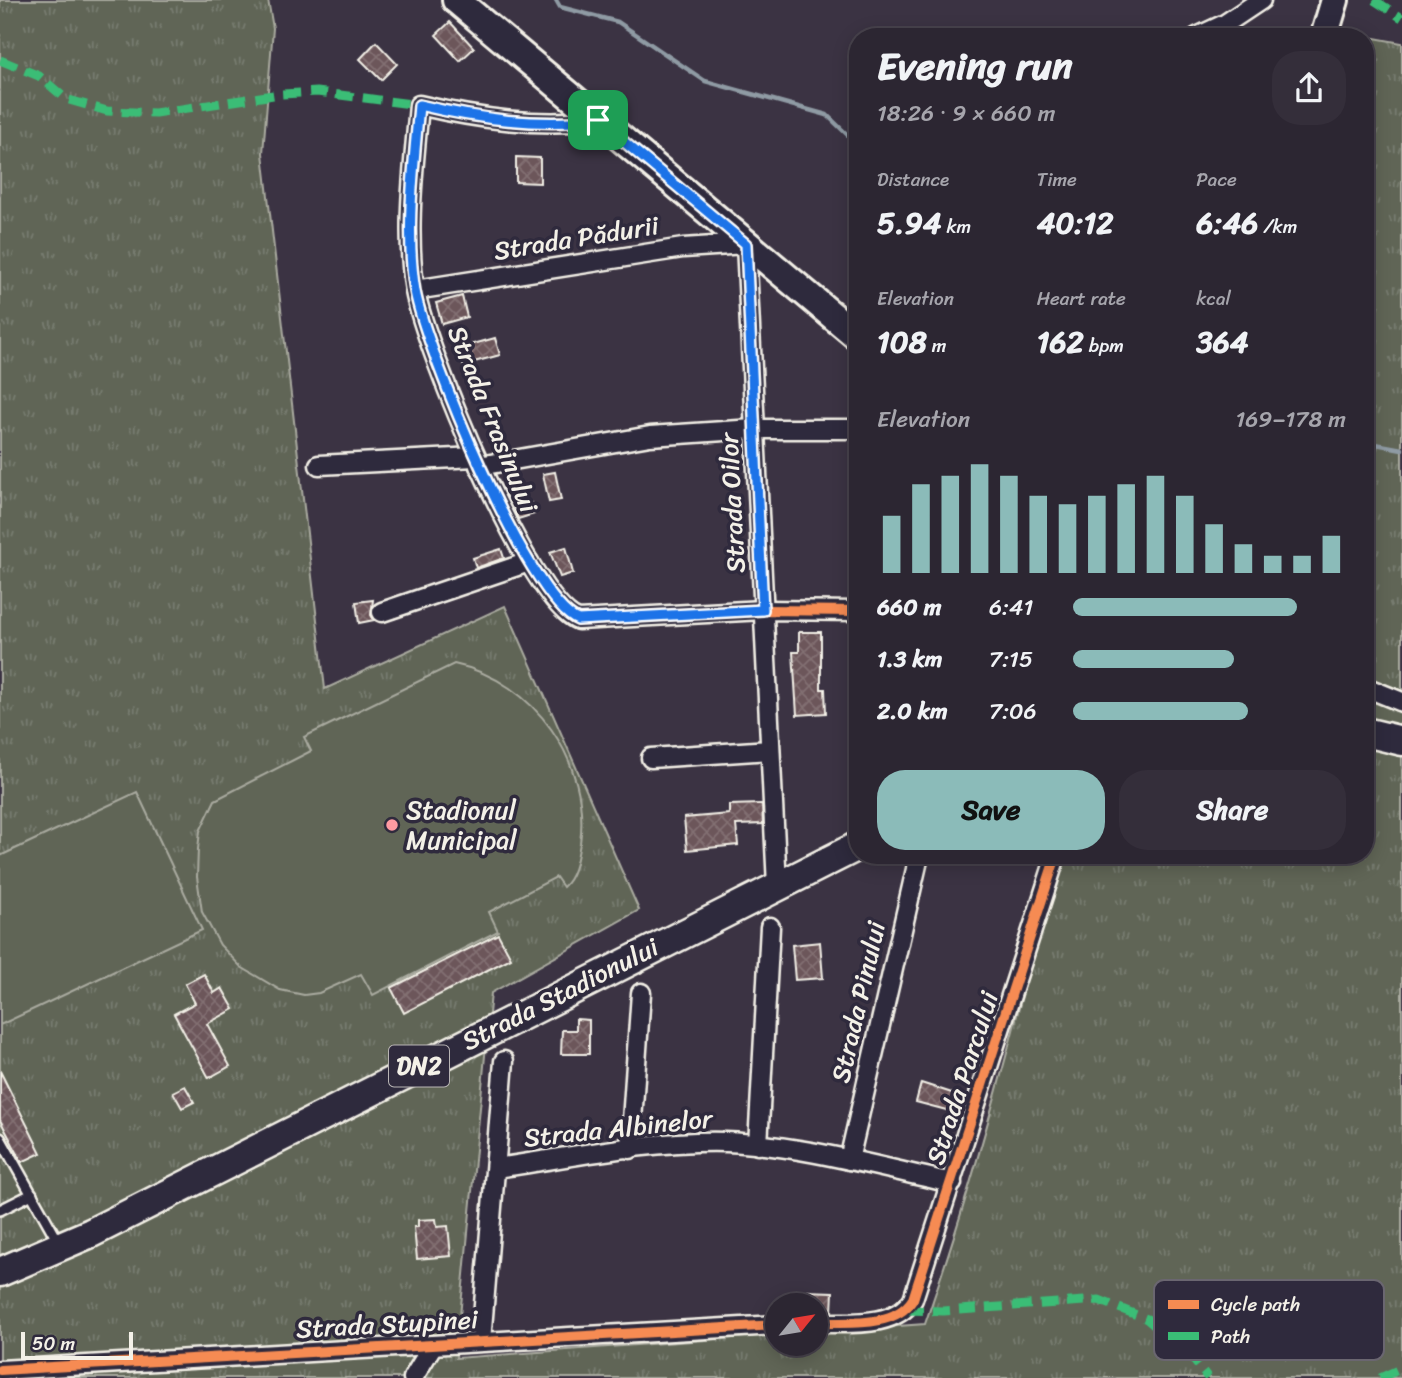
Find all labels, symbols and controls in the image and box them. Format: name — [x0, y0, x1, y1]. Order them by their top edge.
text: Evening run — [877, 33, 1073, 100]
button: share — [1272, 51, 1346, 125]
pin — [568, 90, 628, 150]
text: 18:26 · 9 × 660 m — [877, 93, 1055, 134]
icon: arrive — [579, 101, 617, 139]
text: Distance — [877, 163, 949, 196]
text: Time — [1037, 163, 1077, 196]
text: Pace — [1196, 163, 1237, 196]
text: 5.94 — [877, 196, 942, 250]
text: 40:12 — [1037, 196, 1114, 250]
text: 6:46 — [1196, 196, 1258, 250]
street label: Strada Pădurii — [490, 202, 663, 274]
text: km — [942, 210, 971, 243]
text: /km — [1258, 210, 1297, 243]
text: Elevation — [877, 282, 954, 315]
text: Heart rate — [1037, 282, 1126, 315]
text: kcal — [1196, 282, 1231, 315]
text: 108 — [877, 315, 927, 369]
text: 162 — [1037, 315, 1084, 369]
text: 364 — [1196, 315, 1249, 369]
street label: Strada Frasinului — [434, 318, 552, 520]
text: m — [927, 329, 946, 362]
text: bpm — [1084, 329, 1124, 362]
text: Elevation — [877, 399, 970, 440]
text: 169–178 m — [1235, 399, 1346, 440]
street label: Strada Oilor — [705, 430, 759, 574]
text: 660 m — [877, 587, 941, 628]
text: 6:41 — [989, 587, 1033, 628]
text: 1.3 km — [877, 639, 942, 680]
text: 7:15 — [989, 639, 1033, 680]
text: 2.0 km — [877, 691, 948, 732]
text: 7:06 — [989, 691, 1037, 732]
button: Save — [877, 770, 1105, 850]
button: Share — [1119, 770, 1346, 850]
place label: Stadionul Municipal — [406, 787, 517, 863]
marker: Stadionul Municipal — [384, 817, 400, 833]
street label: Strada Pinului — [817, 916, 899, 1087]
street label: Strada Stadionului — [453, 924, 668, 1064]
street label: Strada Parcului — [912, 985, 1012, 1171]
road number: DN2 — [389, 1046, 449, 1086]
street label: Strada Albinelor — [522, 1095, 716, 1161]
legend — [1154, 1280, 1384, 1360]
text: Cycle path — [1211, 1288, 1300, 1321]
north arrow — [765, 1293, 828, 1356]
map controls — [765, 1293, 828, 1356]
street label: Strada Stupinei — [295, 1296, 480, 1352]
text: Path — [1211, 1320, 1250, 1353]
text: 50 m — [32, 1327, 75, 1360]
scale bar — [21, 1329, 133, 1361]

